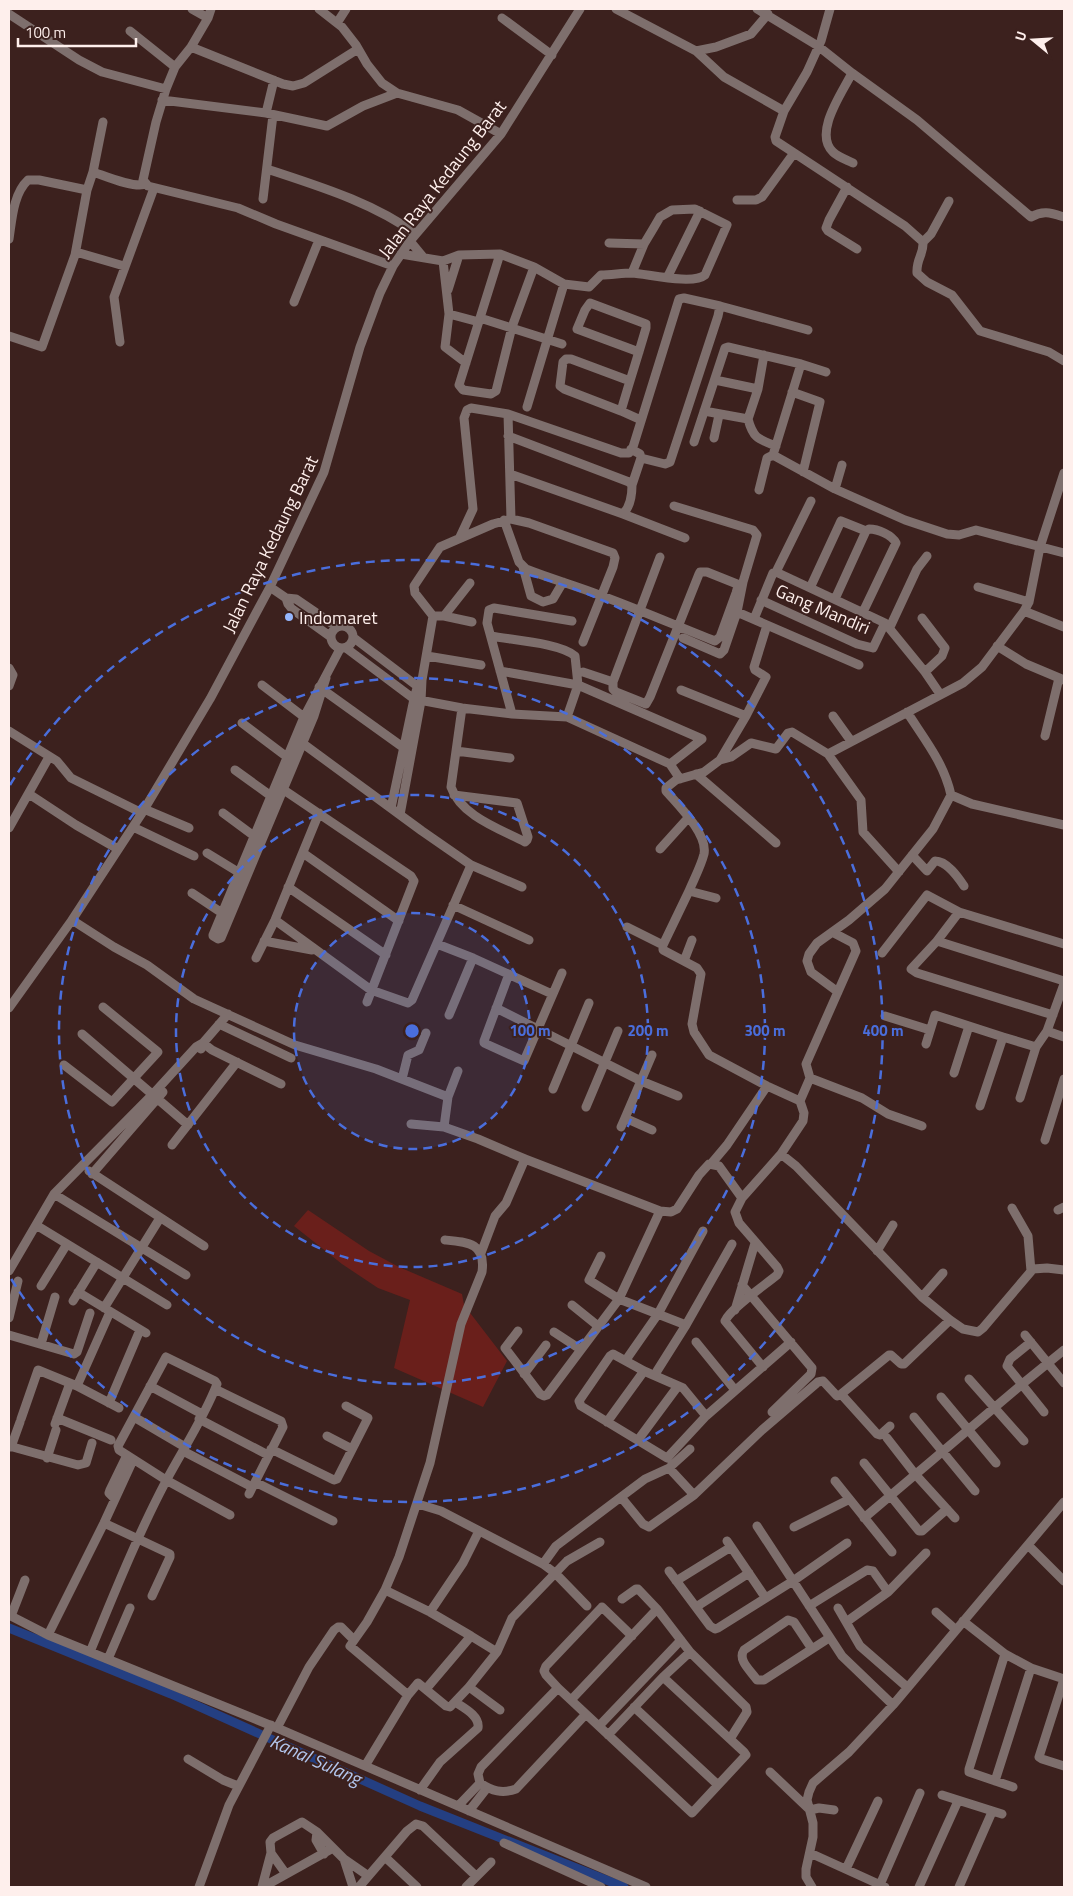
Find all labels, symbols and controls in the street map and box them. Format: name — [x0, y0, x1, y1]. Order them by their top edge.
scale bar — [18, 15, 135, 47]
north arrow — [1008, 15, 1058, 65]
text: 100 m — [25, 21, 66, 44]
text: U — [1009, 28, 1032, 43]
street label: Jalan Raya Kedaung Barat — [372, 94, 513, 264]
street label: Jalan Raya Kedaung Barat — [215, 450, 325, 637]
street label: Gang Mandiri — [772, 577, 874, 641]
place label: Indomaret — [299, 604, 378, 631]
marker: Indomaret — [283, 611, 295, 623]
text: 100 m — [509, 1019, 551, 1042]
text: 200 m — [627, 1019, 669, 1042]
text: 300 m — [744, 1019, 786, 1042]
text: 400 m — [862, 1019, 904, 1042]
centre of rings — [403, 1022, 421, 1040]
water label: Kanal Sulang — [266, 1726, 368, 1793]

